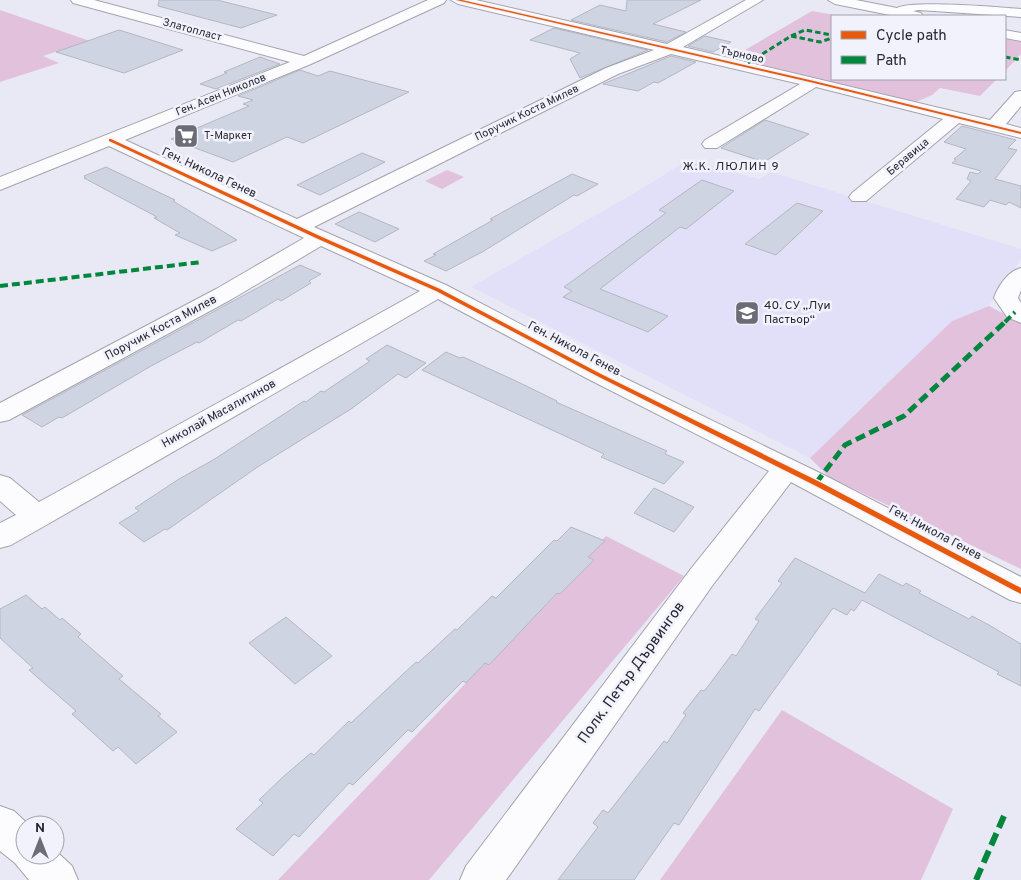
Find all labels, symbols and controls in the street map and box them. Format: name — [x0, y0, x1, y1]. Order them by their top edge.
street label: Златопласт — [161, 15, 223, 45]
legend — [831, 15, 1006, 80]
text: Cycle path — [876, 27, 947, 46]
street label: Търново — [719, 43, 765, 67]
text: Path — [876, 52, 907, 71]
street label: Ген. Асен Николов — [174, 71, 268, 119]
street label: Поручик Коста Милев — [473, 82, 581, 144]
supermarket icon: Т-Маркет — [173, 123, 199, 149]
place label: Т-Маркет — [204, 129, 252, 143]
street label: Беравица — [884, 135, 932, 179]
street label: Ген. Никола Генев — [159, 144, 259, 202]
district label: Ж.К. ЛЮЛИН 9 — [682, 159, 780, 175]
street label: Поручик Коста Милев — [102, 292, 220, 364]
place label: 40. СУ „Луи Пастьор“ — [764, 298, 831, 328]
school or university icon: 40. СУ „Луи Пастьор“ — [734, 300, 760, 326]
street label: Ген. Никола Генев — [525, 318, 623, 380]
street label: Николай Масалитинов — [159, 376, 279, 452]
street label: Ген. Никола Генев — [886, 502, 984, 564]
street label: Полк. Петър Дървингов — [574, 598, 690, 748]
north arrow — [15, 815, 65, 865]
text: N — [35, 820, 45, 837]

